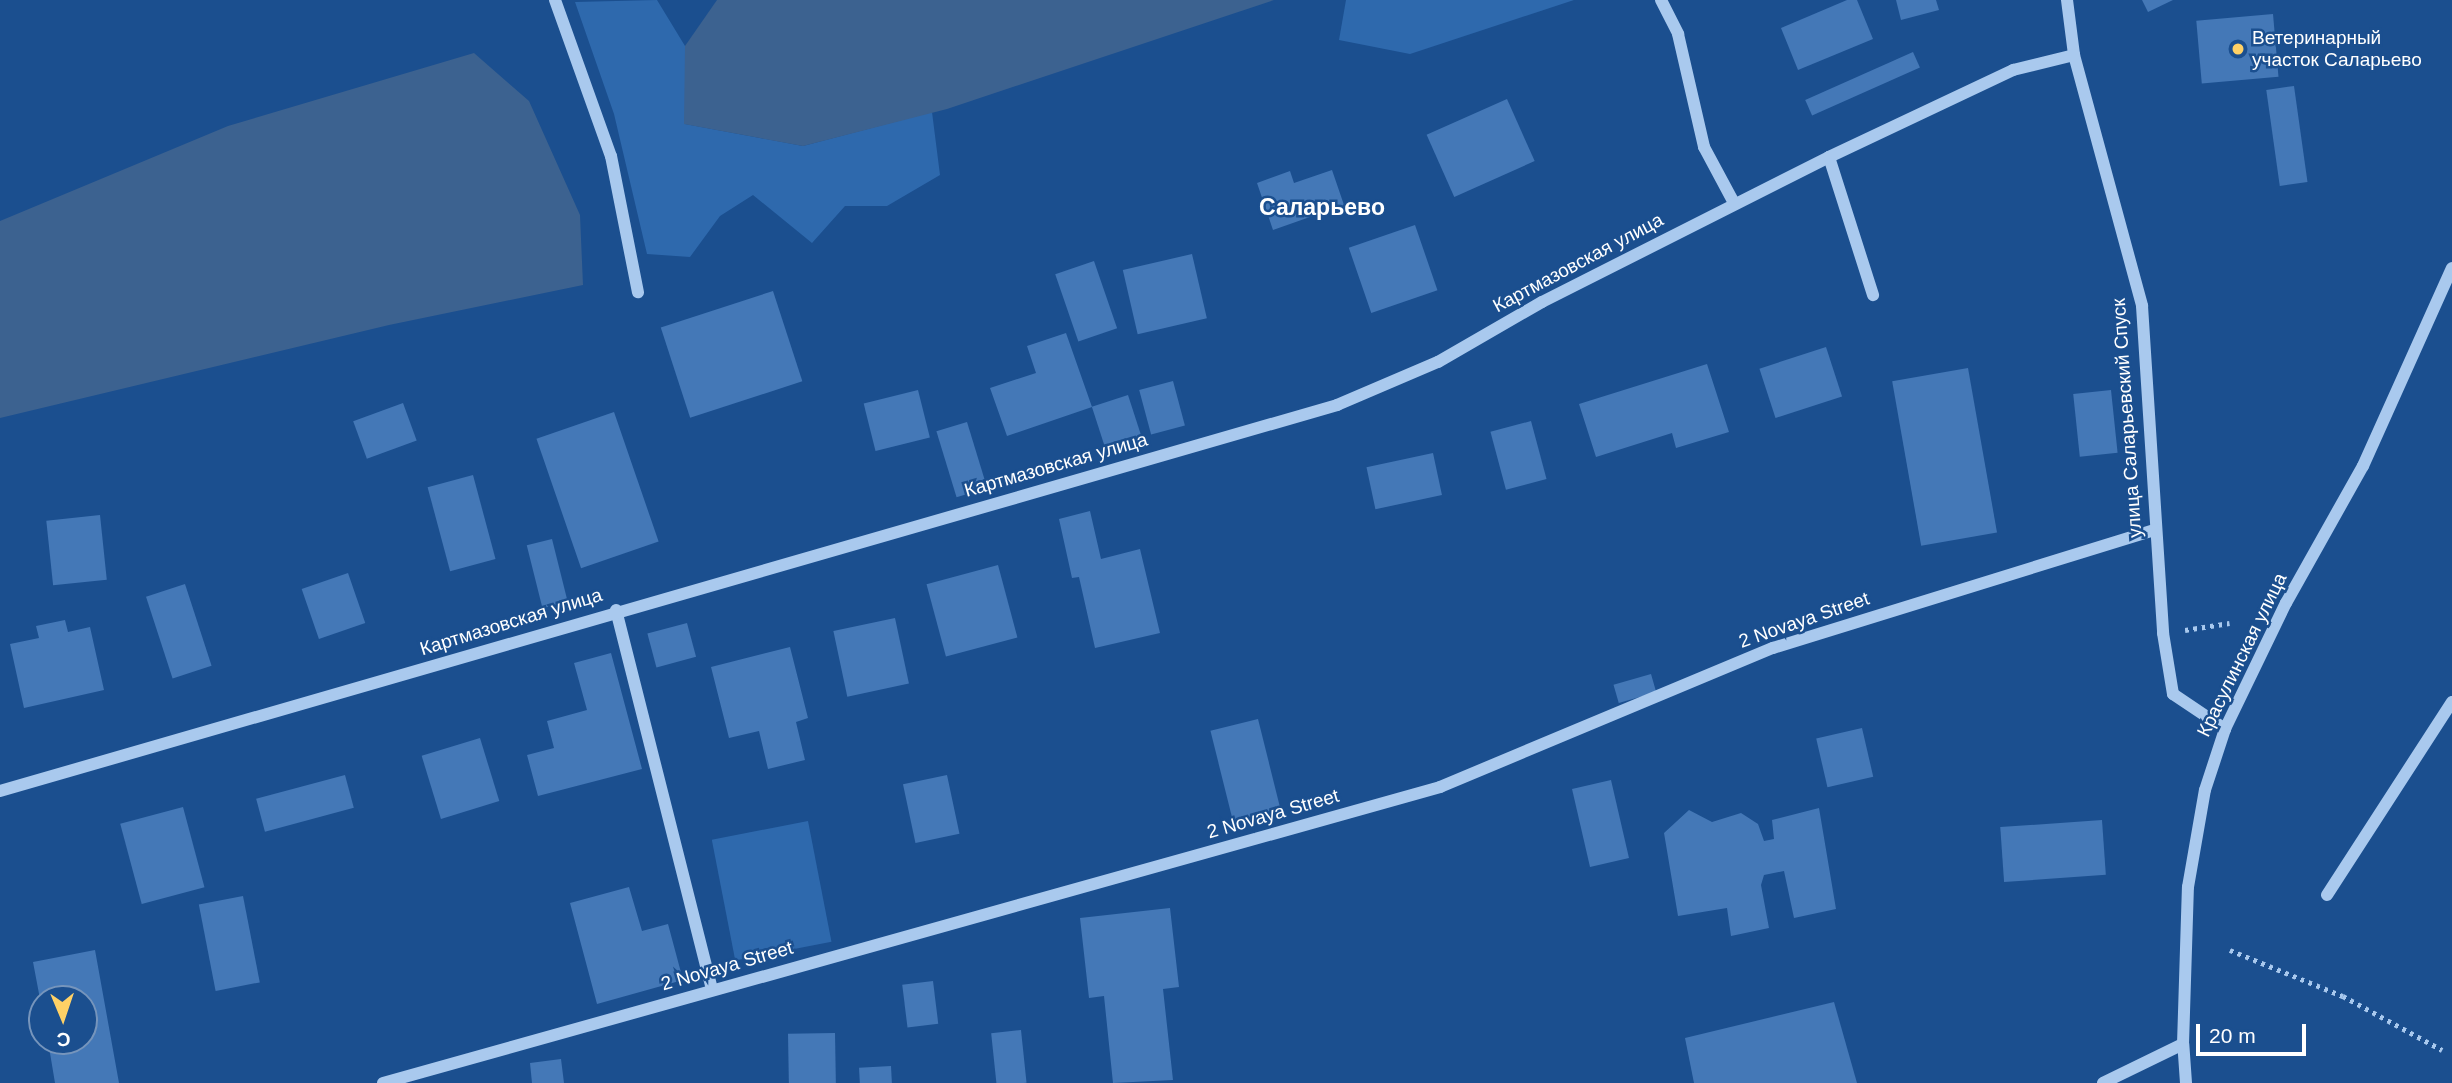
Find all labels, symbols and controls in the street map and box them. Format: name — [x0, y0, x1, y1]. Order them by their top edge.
place label: Ветеринарный участок Саларьево — [2252, 27, 2422, 71]
marker: Ветеринарный участок Саларьево — [2230, 41, 2246, 57]
district label: Саларьево — [1259, 193, 1385, 221]
street label: Картмазовская улица — [1489, 208, 1667, 318]
street label: улица Саларьевский Спуск — [2107, 297, 2147, 539]
street label: Картмазовская улица — [962, 428, 1150, 502]
street label: Красулинская улица — [2192, 569, 2292, 741]
street label: Картмазовская улица — [417, 583, 605, 661]
street label: 2 Novaya Street — [1736, 587, 1872, 653]
street label: 2 Novaya Street — [1204, 784, 1342, 844]
street label: 2 Novaya Street — [658, 936, 796, 996]
north arrow — [28, 985, 98, 1055]
scale bar — [2200, 1010, 2310, 1054]
text: 20 m — [2209, 1024, 2256, 1047]
text: С — [56, 1029, 71, 1050]

